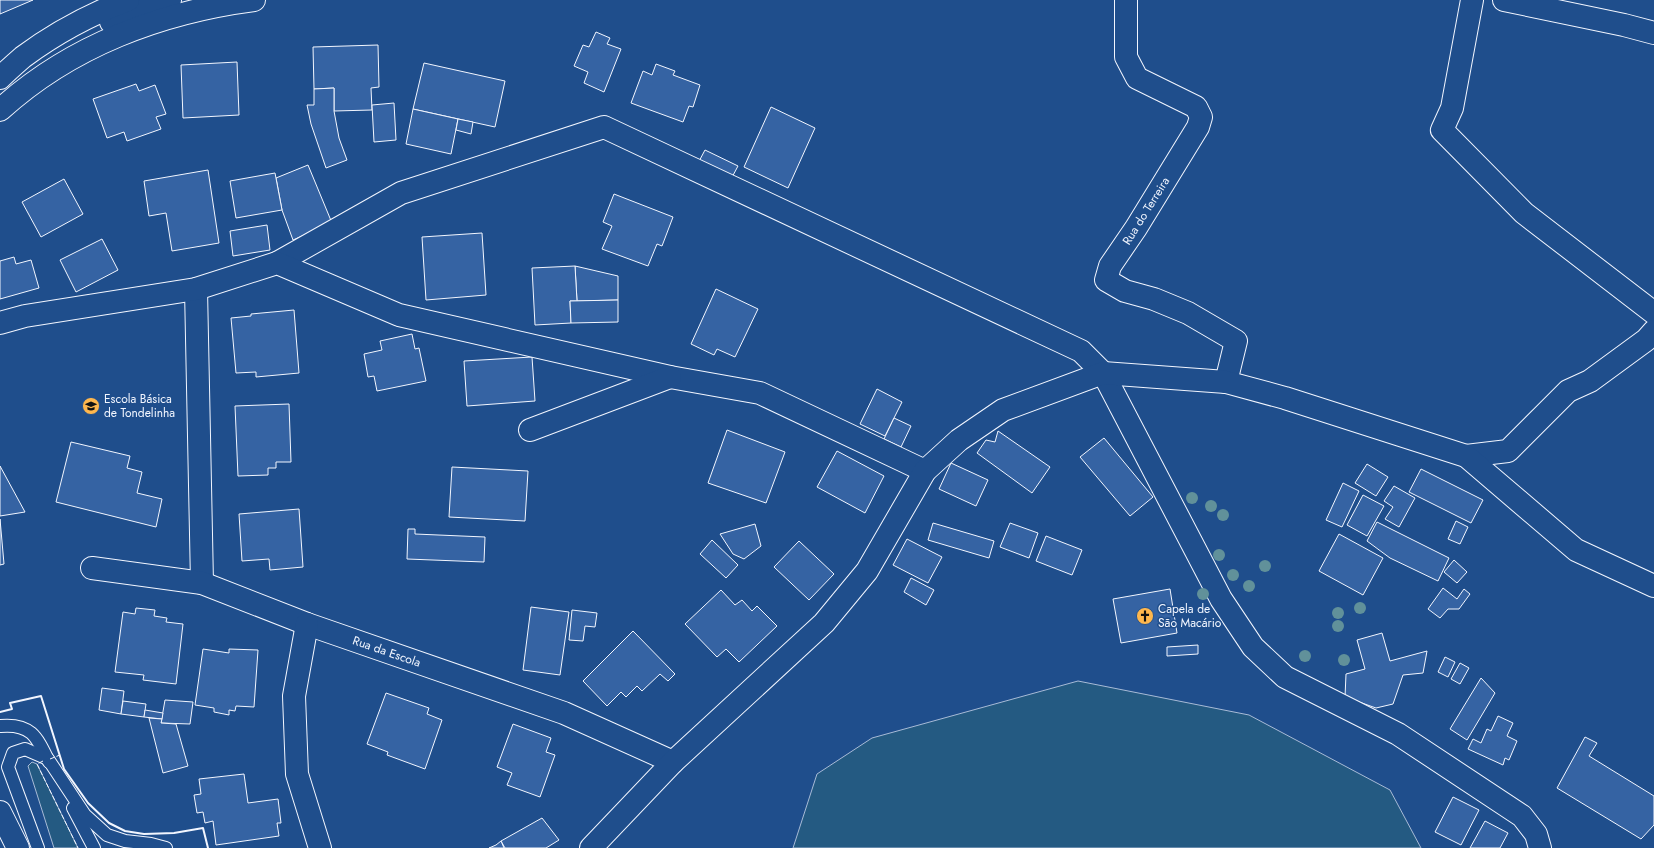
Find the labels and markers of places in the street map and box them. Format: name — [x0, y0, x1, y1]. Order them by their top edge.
place label: Escola Básica de Tondelinha — [104, 390, 175, 422]
school or university icon: Escola Básica de Tondelinha — [81, 396, 101, 416]
place label: Capela de São Macário — [1158, 600, 1222, 632]
church icon: Capela de São Macário — [1135, 606, 1155, 626]

